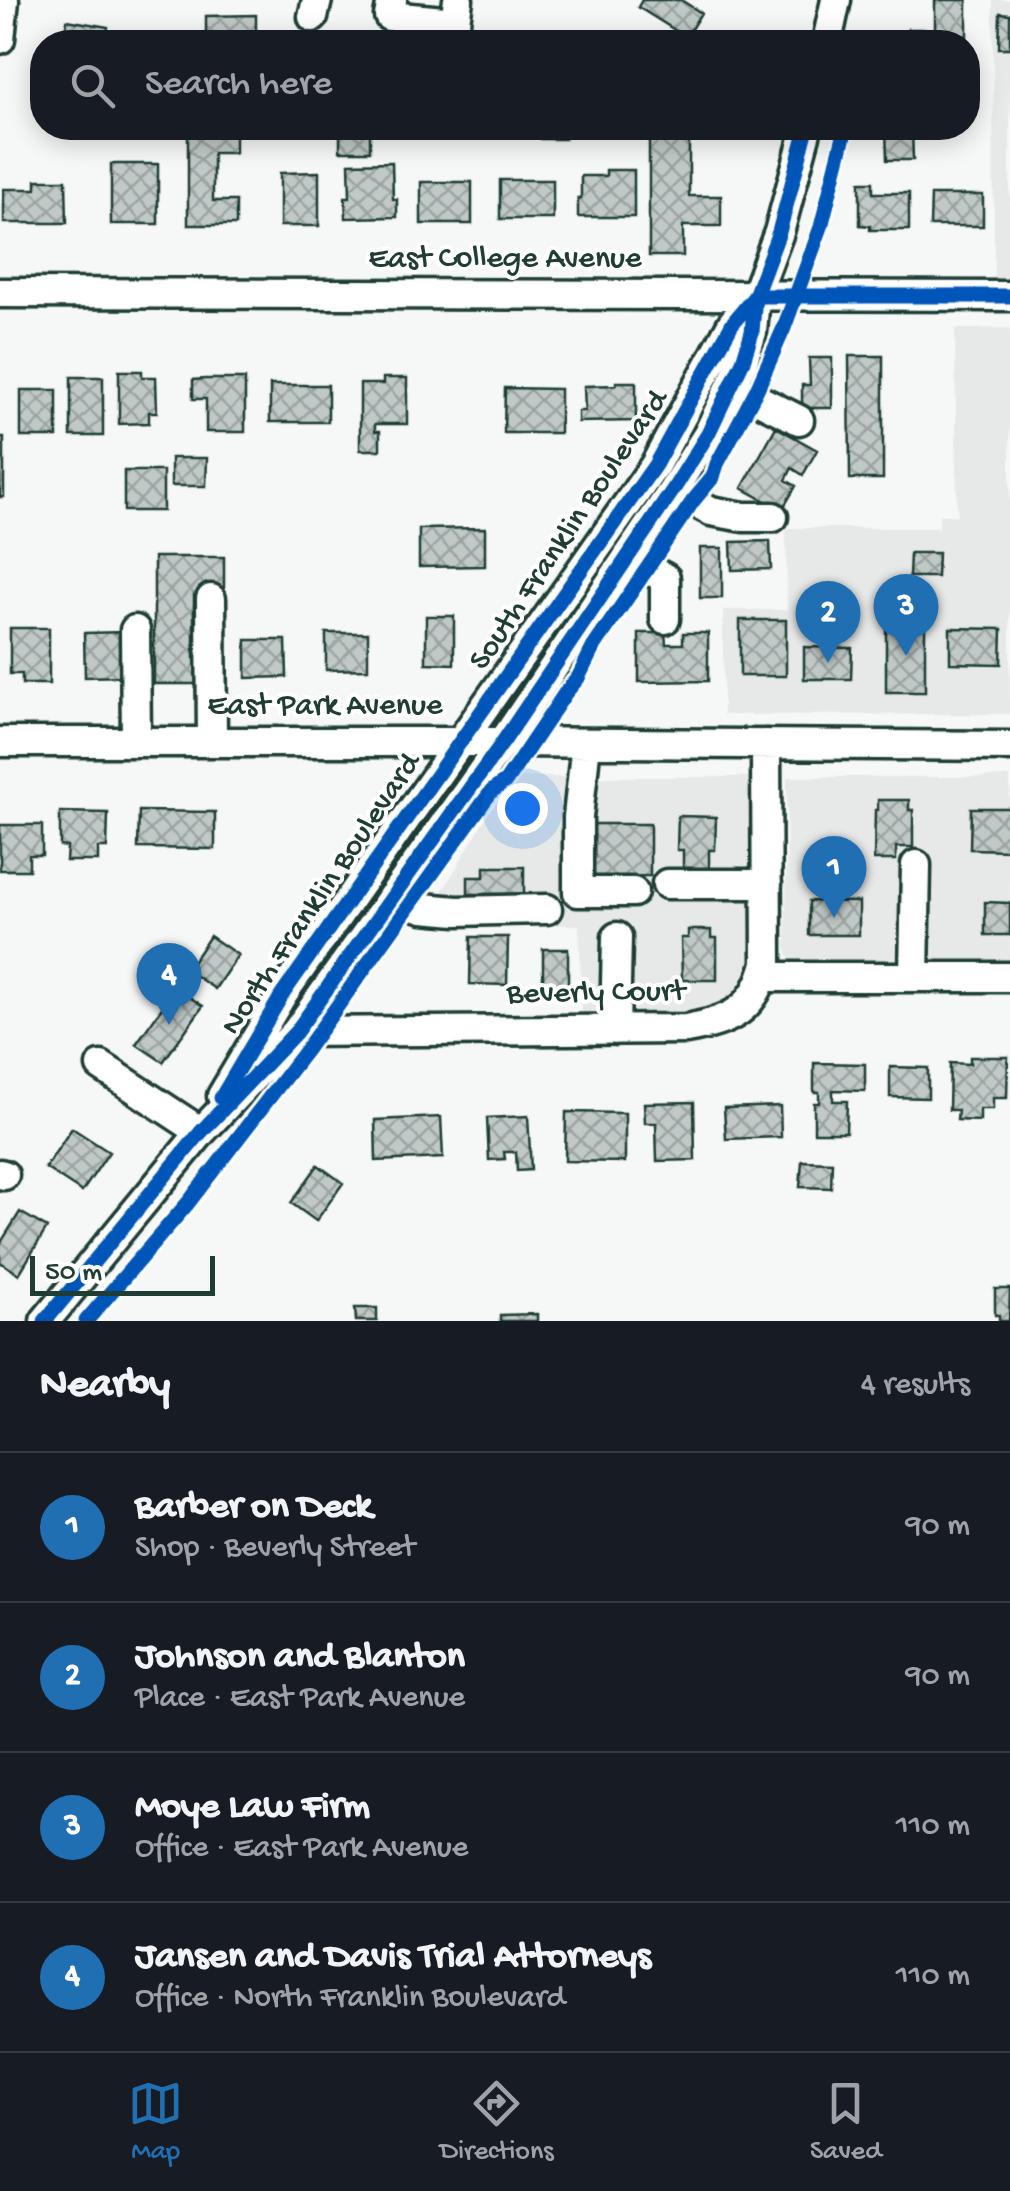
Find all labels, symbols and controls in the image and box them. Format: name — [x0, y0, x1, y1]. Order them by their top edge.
search box — [30, 30, 980, 140]
icon: search — [65, 58, 120, 113]
text: Search here — [145, 63, 332, 107]
street label: East College Avenue — [368, 241, 642, 279]
street label: South Franklin Boulevard — [462, 382, 679, 678]
pin: 3 — [874, 574, 938, 656]
pin: 2 — [796, 580, 860, 663]
street label: East Park Avenue — [208, 688, 443, 726]
street label: North Franklin Boulevard — [213, 745, 432, 1043]
your location — [497, 783, 548, 834]
pin: 1 — [802, 836, 866, 918]
pin: 4 — [136, 942, 202, 1025]
street label: Beverly Court — [505, 973, 689, 1015]
scale bar — [30, 1251, 215, 1296]
text: 50 m — [45, 1257, 102, 1290]
text: Nearby — [40, 1362, 170, 1411]
text: 4 results — [861, 1367, 970, 1405]
text: Barber on Deck — [135, 1486, 372, 1530]
text: 1 — [66, 1508, 79, 1546]
text: 90 m — [906, 1508, 970, 1546]
text: Shop · Beverly Street — [135, 1530, 415, 1568]
text: Johnson and Blanton — [135, 1636, 465, 1680]
text: 2 — [65, 1658, 80, 1696]
text: 90 m — [906, 1658, 970, 1696]
text: Place · East Park Avenue — [135, 1680, 465, 1718]
text: Moye Law Firm — [135, 1786, 370, 1830]
text: 3 — [64, 1808, 81, 1846]
text: 110 m — [896, 1808, 970, 1846]
text: Office · East Park Avenue — [135, 1830, 468, 1868]
text: Jansen and Davis Trial Attorneys — [135, 1936, 651, 1980]
text: 4 — [65, 1958, 80, 1996]
text: 110 m — [896, 1958, 970, 1996]
text: Office · North Franklin Boulevard — [135, 1980, 565, 2018]
tab: Map — [128, 2076, 183, 2169]
tab: Directions — [440, 2076, 554, 2169]
tab: Saved — [810, 2076, 882, 2169]

